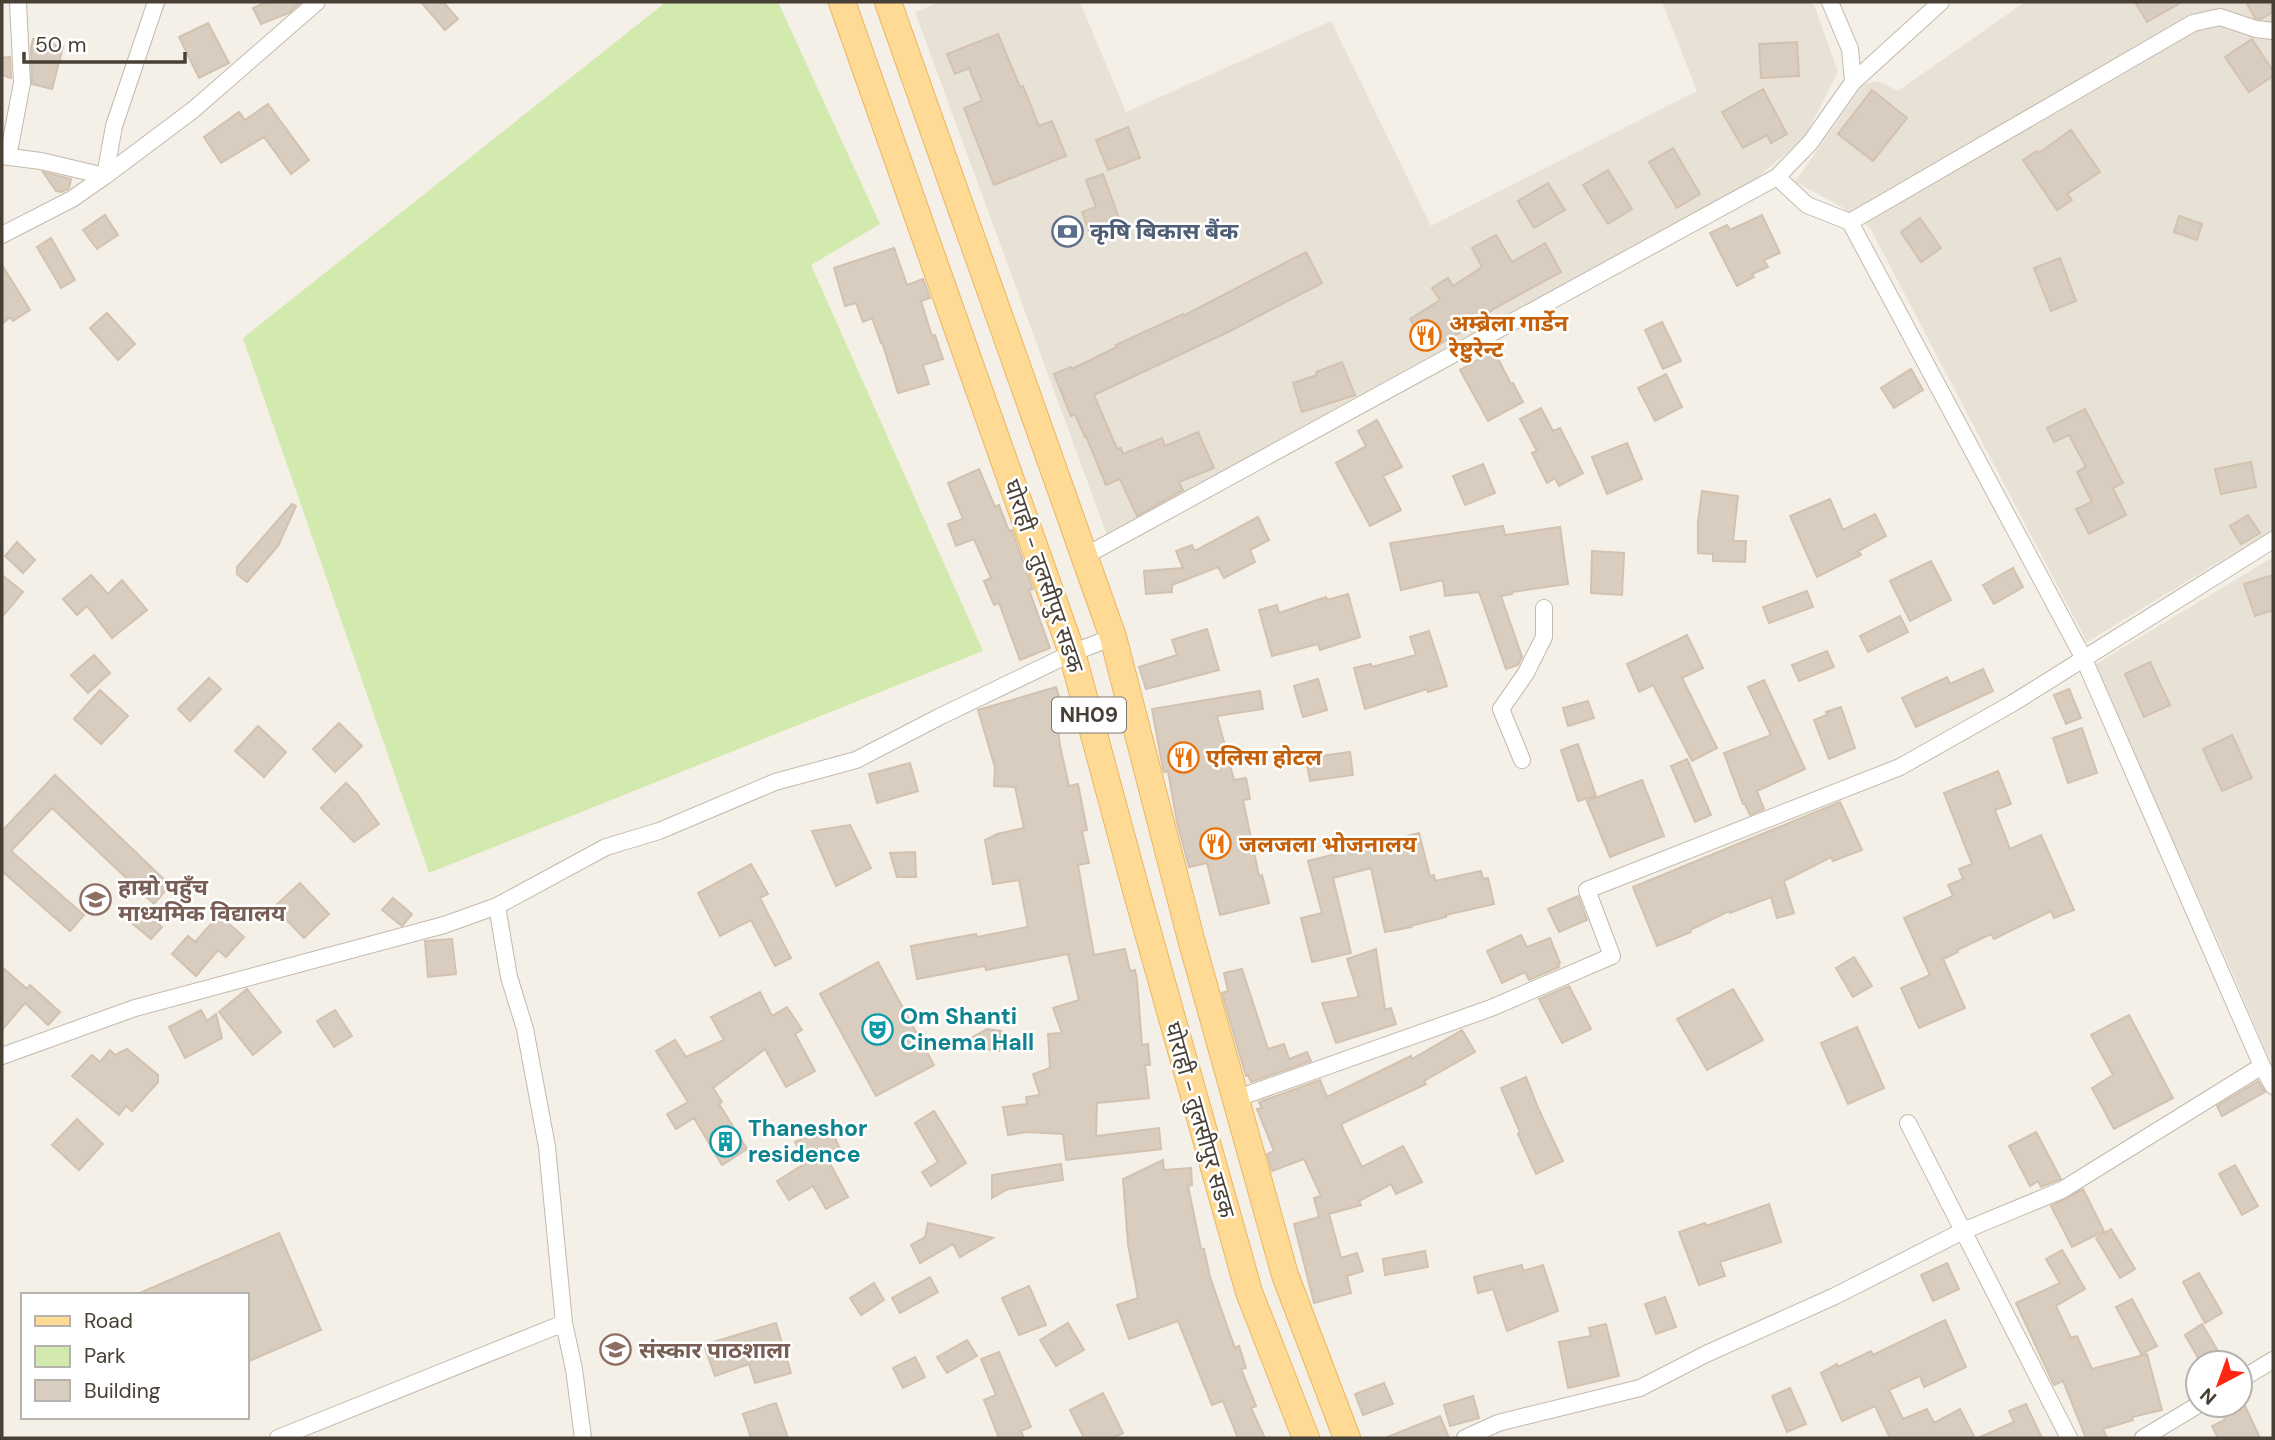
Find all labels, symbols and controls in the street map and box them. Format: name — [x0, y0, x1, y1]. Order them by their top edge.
scale bar — [24, 21, 186, 65]
text: 50 m — [35, 31, 86, 59]
bank icon: कृषि बिकास बैंक — [1050, 214, 1084, 248]
place label: कृषि बिकास बैंक — [1090, 216, 1239, 246]
place label: अम्ब्रेला गार्डेन रेष्टुरेन्ट — [1448, 308, 1569, 364]
restaurant icon: अम्ब्रेला गार्डेन रेष्टुरेन्ट — [1409, 319, 1443, 353]
street label: घोराही - तुलसीपुर सडक — [997, 476, 1092, 678]
road number: NH09 — [1052, 698, 1126, 732]
restaurant icon: एलिसा होटल — [1166, 740, 1200, 774]
place label: एलिसा होटल — [1206, 742, 1323, 772]
restaurant icon: जलजला भोजनालय — [1199, 827, 1233, 861]
place label: जलजला भोजनालय — [1239, 829, 1417, 859]
place label: हाम्रो पहुँच माध्यमिक विद्यालय — [118, 872, 286, 928]
school or university icon: हाम्रो पहुँच माध्यमिक विद्यालय — [78, 883, 112, 917]
place label: Om Shanti Cinema Hall — [900, 1001, 1034, 1057]
theatre icon: Om Shanti Cinema Hall — [860, 1012, 894, 1046]
street label: घोराही - तुलसीपुर सडक — [1158, 1019, 1243, 1223]
place label: Thaneshor residence — [748, 1113, 867, 1169]
building icon: Thaneshor residence — [708, 1124, 742, 1158]
legend — [21, 1293, 248, 1419]
text: Road — [84, 1307, 133, 1335]
school or university icon: संस्कार पाठशाला — [599, 1333, 633, 1367]
place label: संस्कार पाठशाला — [639, 1335, 791, 1365]
text: Park — [84, 1342, 126, 1370]
north arrow — [2184, 1349, 2254, 1419]
text: Building — [84, 1377, 161, 1405]
text: N — [2195, 1382, 2222, 1410]

